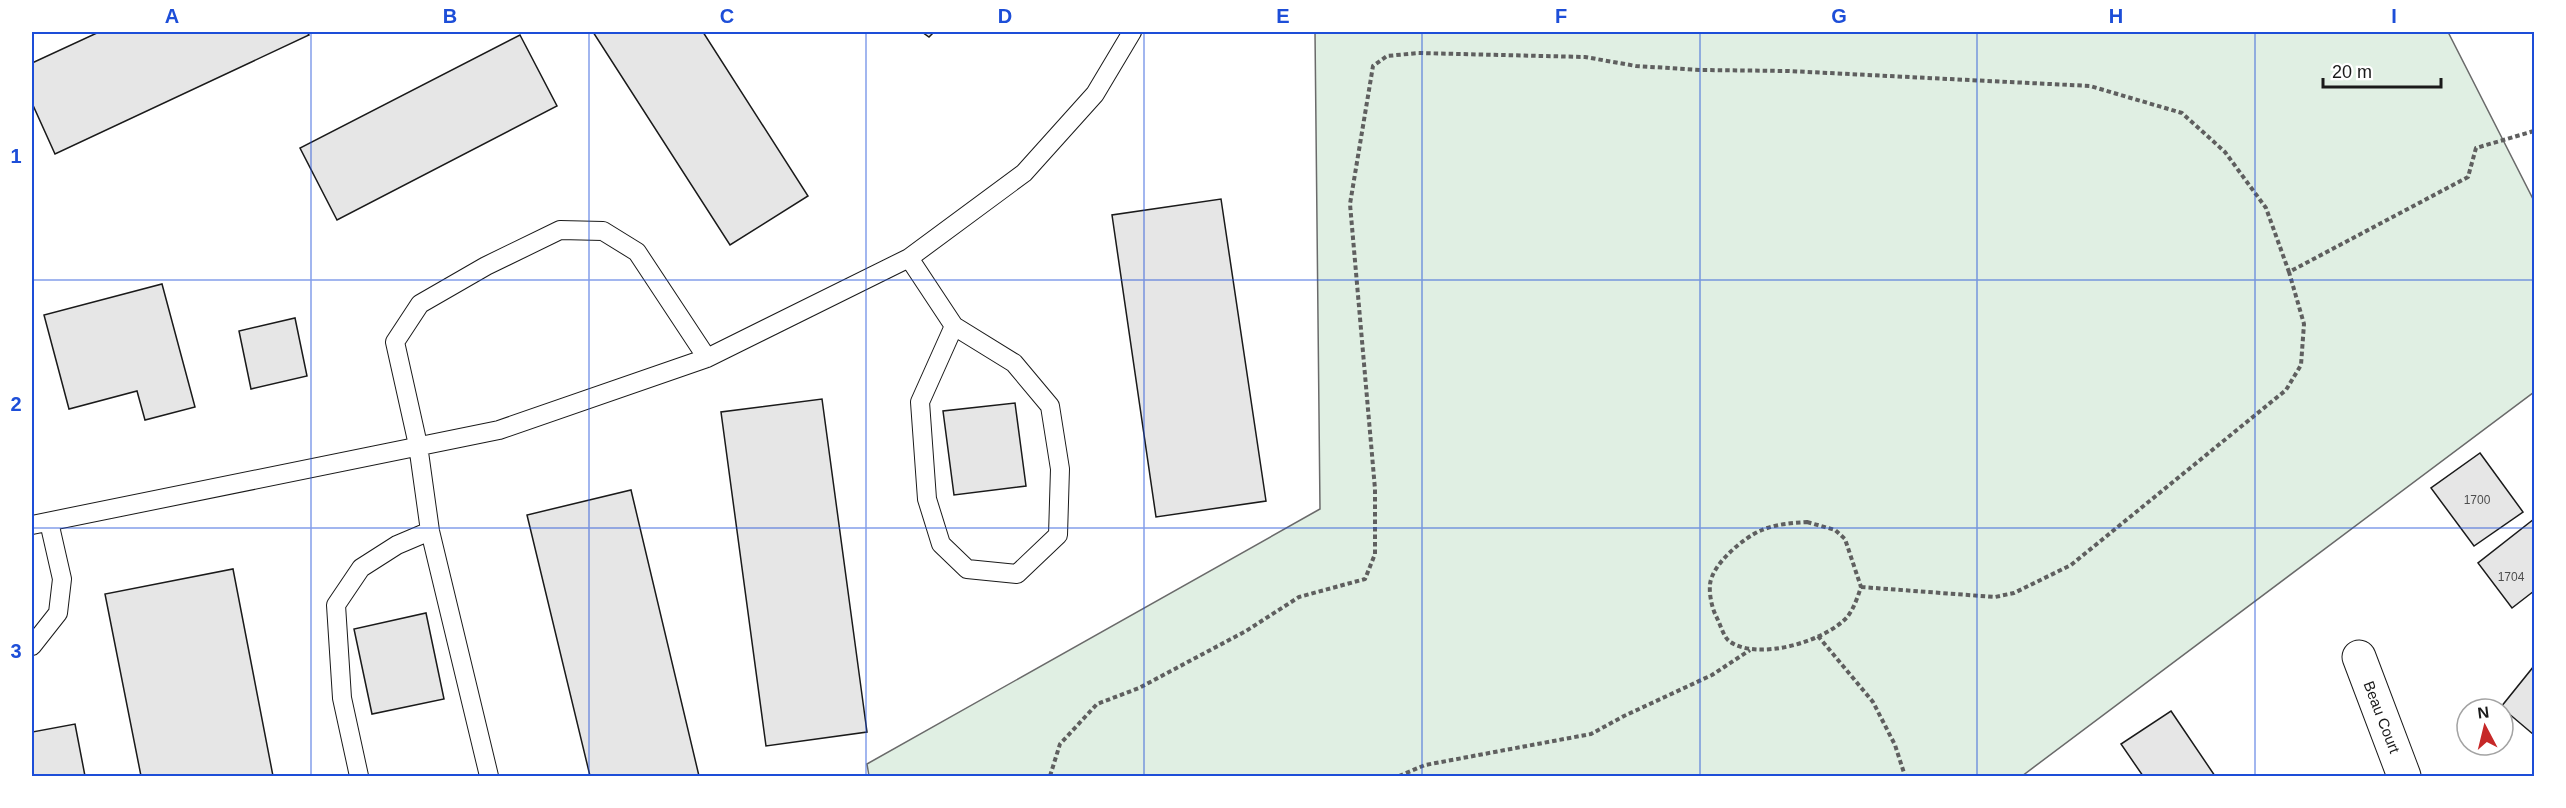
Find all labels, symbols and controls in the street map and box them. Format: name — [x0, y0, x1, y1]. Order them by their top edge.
text: A — [165, 5, 179, 27]
text: B — [443, 5, 457, 27]
text: C — [720, 5, 734, 27]
text: D — [998, 5, 1012, 27]
text: E — [1276, 5, 1290, 27]
text: F — [1555, 5, 1567, 27]
text: G — [1831, 5, 1847, 27]
text: H — [2109, 5, 2123, 27]
text: I — [2391, 5, 2397, 27]
scale bar — [2323, 51, 2442, 89]
text: 20 m — [2332, 62, 2372, 82]
text: 1 — [10, 145, 22, 167]
text: 2 — [10, 393, 22, 415]
house number: 1700 — [2464, 493, 2491, 507]
house number: 1704 — [2498, 570, 2525, 584]
text: 3 — [10, 640, 22, 662]
street label: Beau Court — [2360, 679, 2404, 756]
north arrow — [2455, 697, 2515, 757]
text: N — [2476, 703, 2490, 722]

